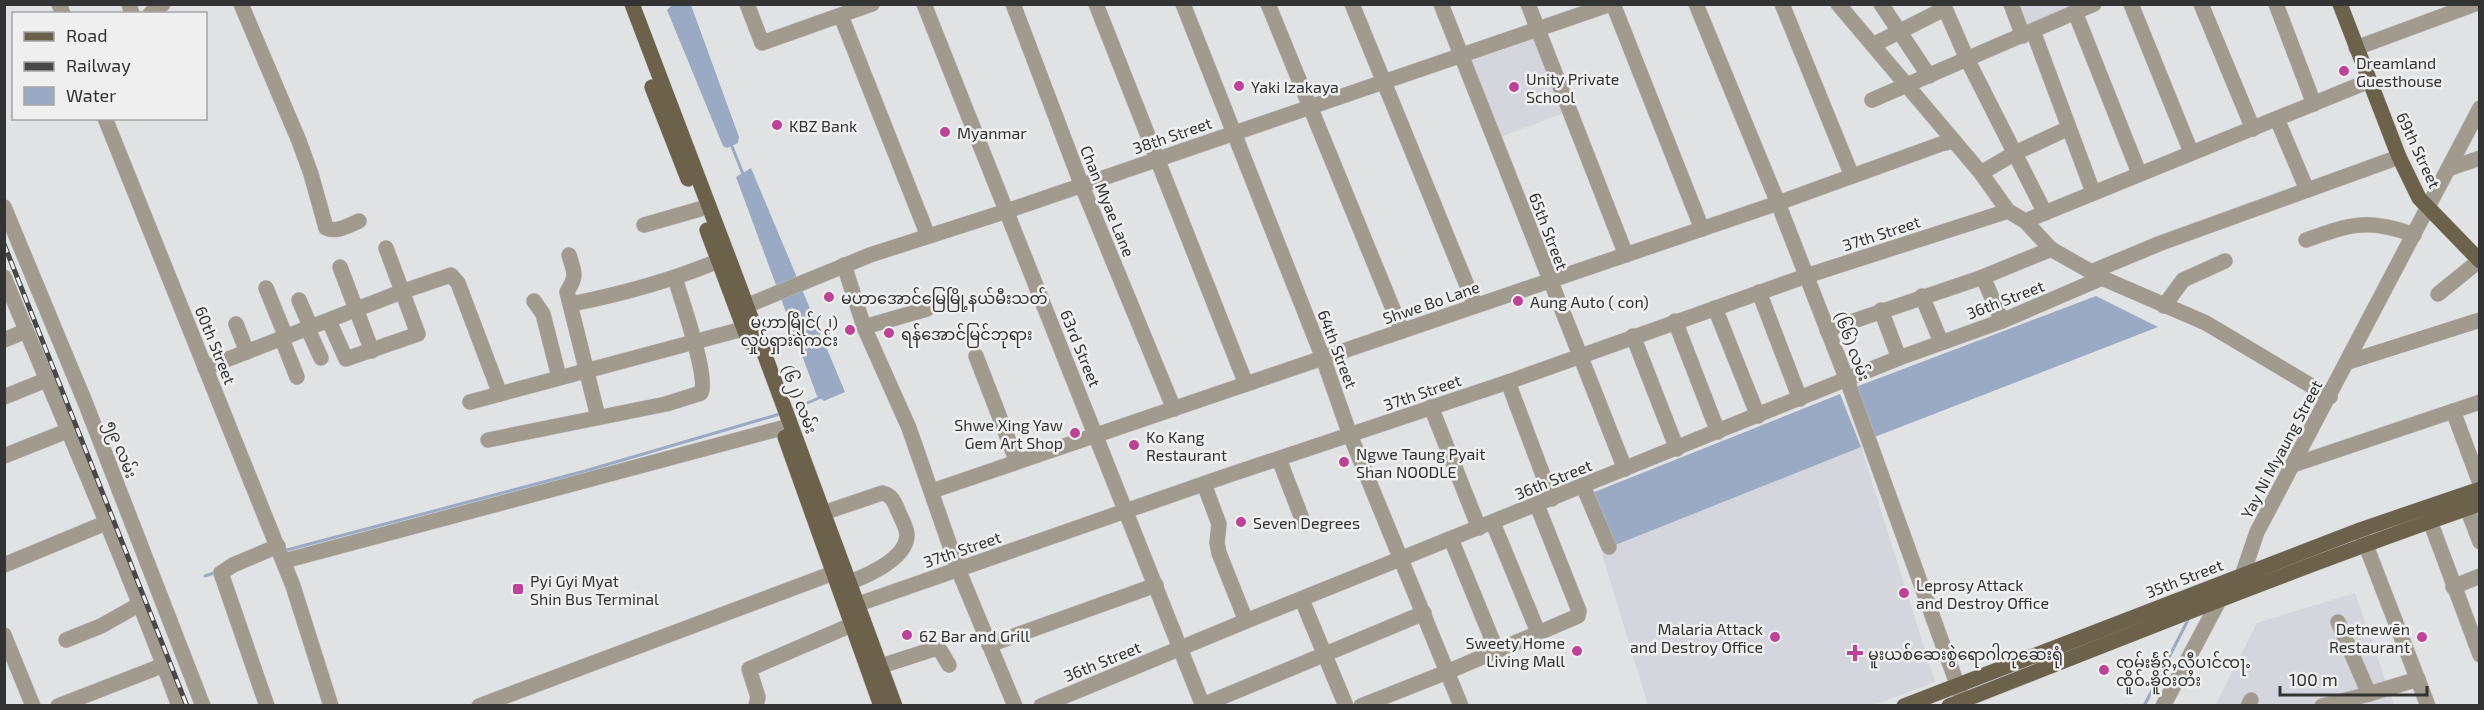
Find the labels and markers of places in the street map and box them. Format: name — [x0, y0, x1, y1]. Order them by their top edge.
place label: Dreamland Guesthouse — [2356, 53, 2442, 90]
marker: Dreamland Guesthouse — [2337, 64, 2351, 78]
place label: Unity Private School — [1526, 69, 1619, 106]
place label: Yaki Izakaya — [1251, 77, 1339, 96]
marker: Yaki Izakaya — [1232, 79, 1246, 93]
marker: Unity Private School — [1507, 80, 1521, 94]
place label: KBZ Bank — [789, 116, 857, 135]
marker: KBZ Bank — [770, 118, 784, 132]
place label: Myanmar — [957, 123, 1027, 142]
marker: Myanmar — [938, 125, 952, 139]
place label: မဟာအောင်မြေမြို့နယ်မီးသတ် — [841, 287, 1048, 312]
marker: မဟာအောင်မြေမြို့နယ်မီးသတ် — [822, 290, 836, 304]
place label: Aung Auto ( con) — [1530, 292, 1649, 311]
marker: Aung Auto ( con) — [1511, 294, 1525, 308]
place label: မဟာမြိုင်(၂) လှုပ်ရှားရဲကင်း — [741, 311, 838, 355]
marker: မဟာမြိုင်(၂) လှုပ်ရှားရဲကင်း — [843, 323, 857, 337]
place label: ရန်အောင်မြင်ဘုရား — [901, 323, 1033, 349]
marker: ရန်အောင်မြင်ဘုရား — [882, 326, 896, 340]
place label: Shwe Xing Yaw Gem Art Shop — [954, 415, 1063, 452]
marker: Shwe Xing Yaw Gem Art Shop — [1068, 426, 1082, 440]
place label: Ko Kang Restaurant — [1146, 427, 1227, 464]
marker: Ko Kang Restaurant — [1127, 438, 1141, 452]
place label: Ngwe Taung Pyait Shan NOODLE — [1356, 444, 1485, 481]
marker: Ngwe Taung Pyait Shan NOODLE — [1337, 455, 1351, 469]
place label: Seven Degrees — [1253, 513, 1360, 532]
marker: Seven Degrees — [1234, 515, 1248, 529]
place label: Pyi Gyi Myat Shin Bus Terminal — [530, 571, 659, 608]
place label: Leprosy Attack and Destroy Office — [1916, 575, 2049, 612]
marker: Pyi Gyi Myat Shin Bus Terminal — [511, 582, 525, 596]
marker: Leprosy Attack and Destroy Office — [1897, 586, 1911, 600]
place label: Malaria Attack and Destroy Office — [1630, 619, 1763, 656]
place label: Detnewēn Restaurant — [2329, 619, 2410, 656]
place label: 62 Bar and Grill — [919, 626, 1030, 645]
marker: 62 Bar and Grill — [900, 628, 914, 642]
marker: Malaria Attack and Destroy Office — [1768, 630, 1782, 644]
marker: Detnewēn Restaurant — [2415, 630, 2429, 644]
place label: Sweety Home Living Mall — [1466, 633, 1565, 670]
place label: မူးယစ်ဆေးစွဲရောဂါကုဆေးရုံ — [1868, 643, 2063, 669]
marker: Sweety Home Living Mall — [1570, 644, 1584, 658]
marker: မူးယစ်ဆေးစွဲရောဂါကုဆေးရုံ — [1846, 644, 1864, 662]
place label: ၸုမ်းၶႅၵ်ႇလီပၢင်ၸႃႉ ၸိူဝ်ႉၶိူဝ်းတႆး — [2116, 651, 2251, 695]
marker: ၸုမ်းၶႅၵ်ႇလီပၢင်ၸႃႉ ၸိူဝ်ႉၶိူဝ်းတႆး — [2097, 663, 2111, 677]

